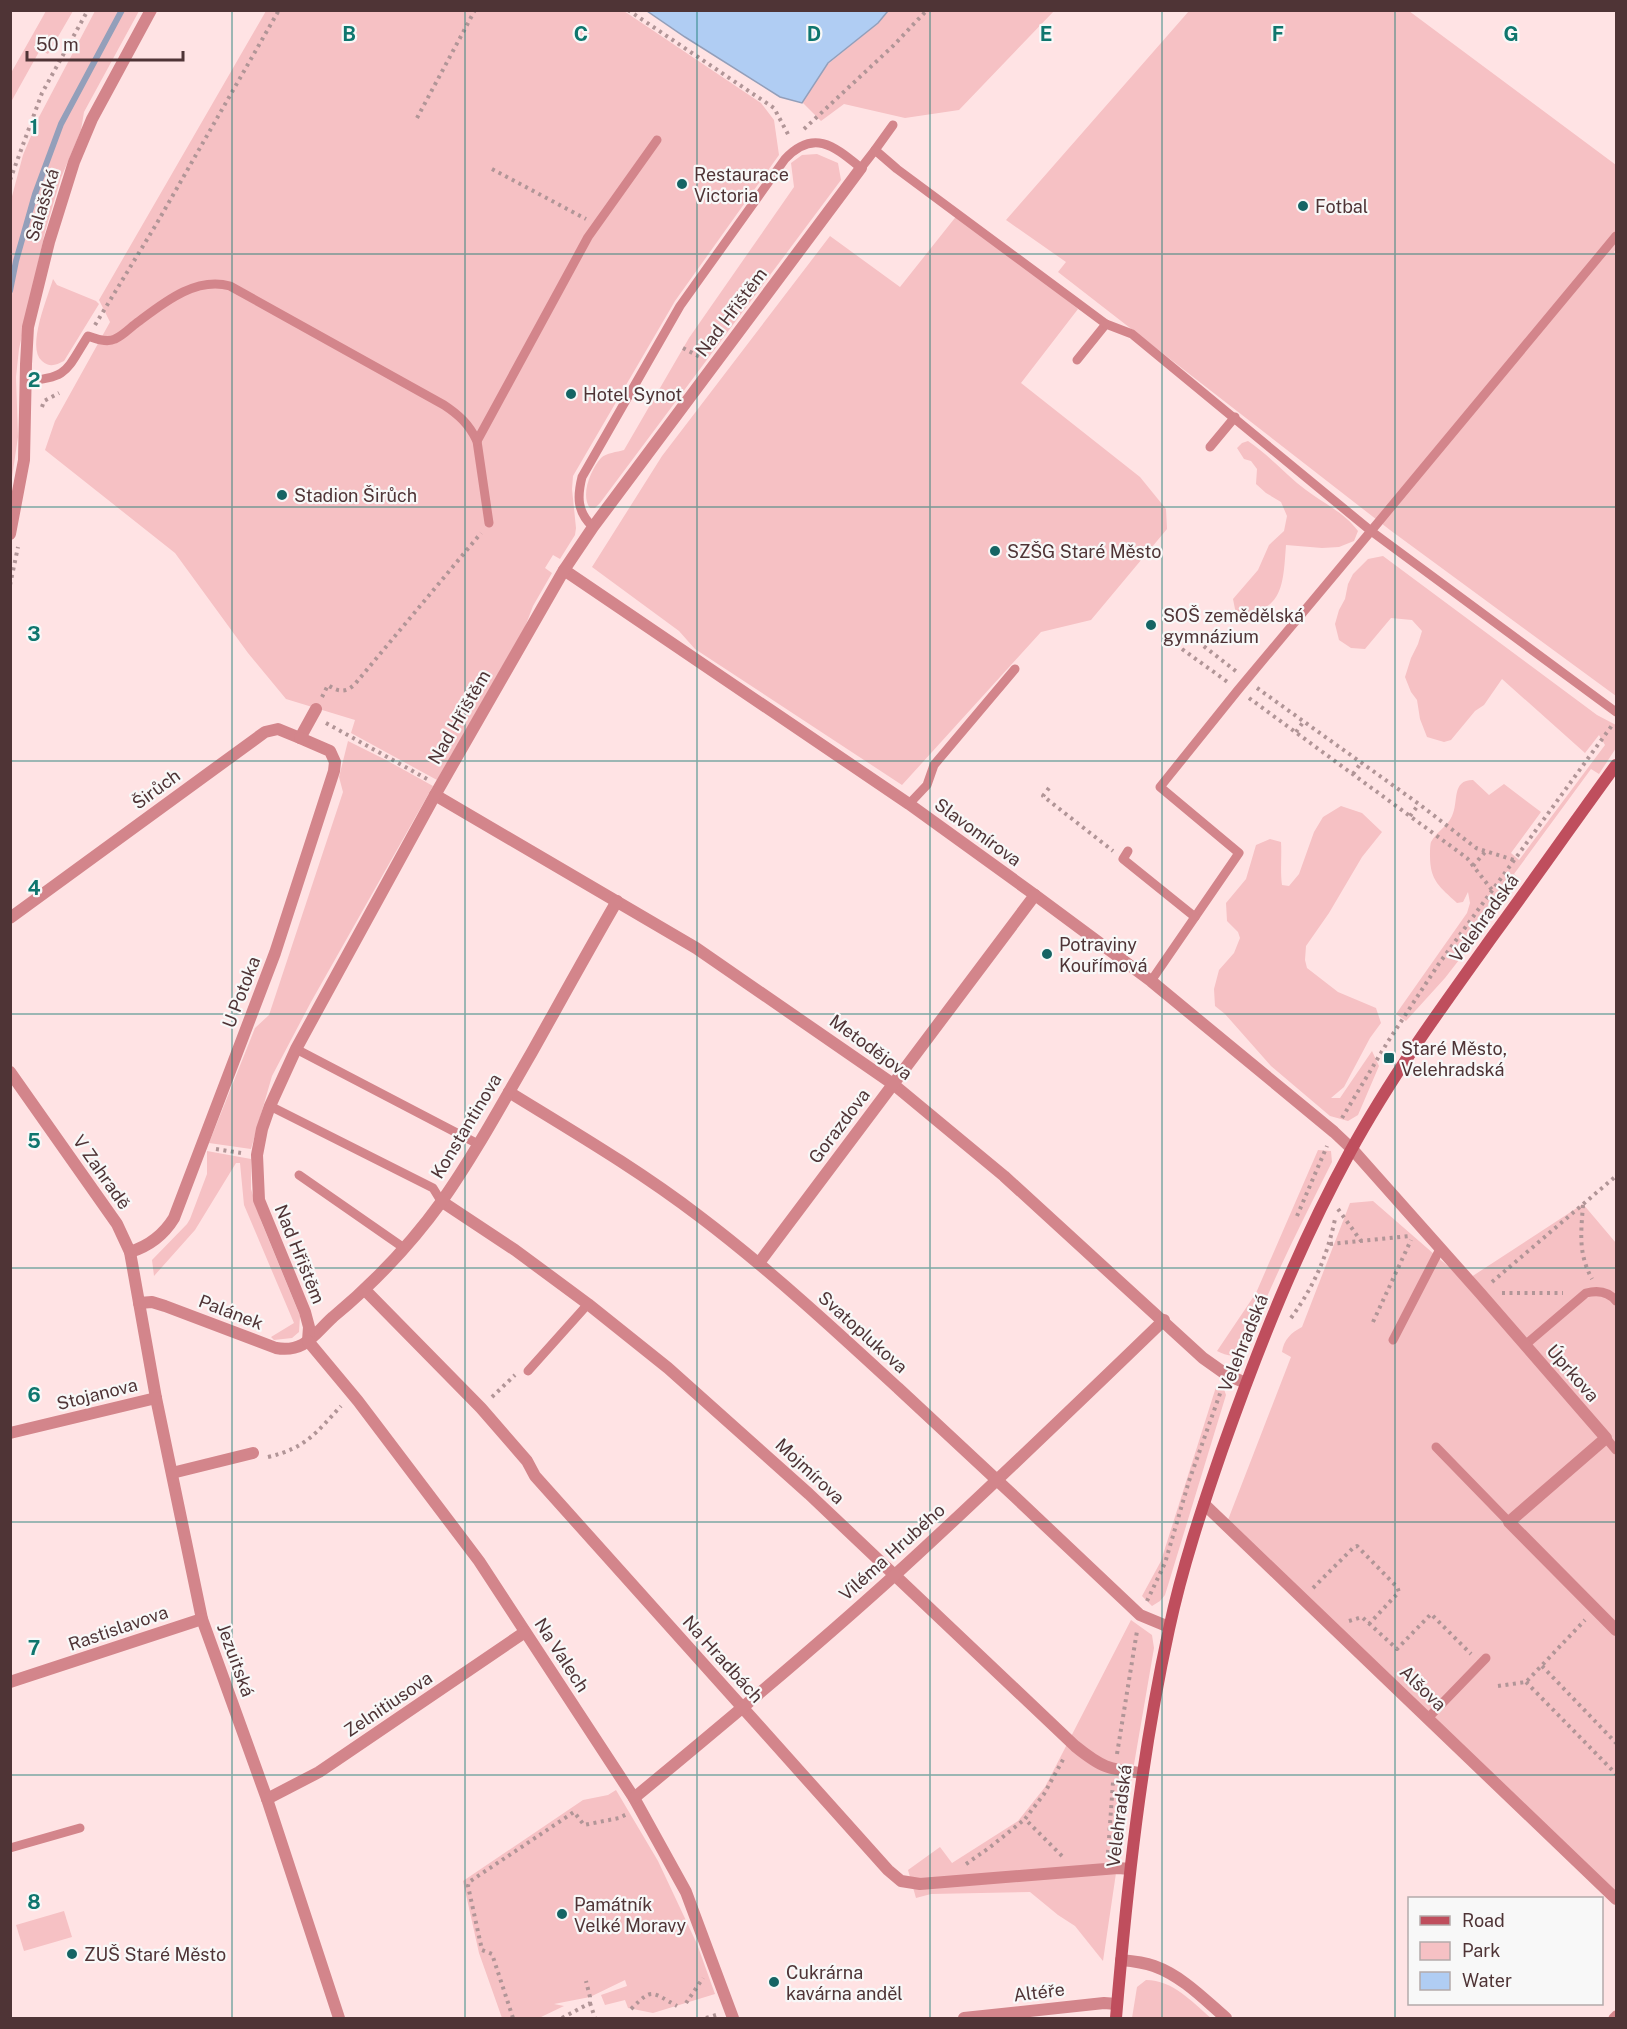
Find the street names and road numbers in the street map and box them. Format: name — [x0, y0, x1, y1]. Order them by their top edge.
street label: Salašská — [21, 166, 63, 244]
street label: Nad Hřištěm — [691, 264, 771, 360]
street label: Nad Hřištěm — [424, 666, 494, 768]
street label: Širůch — [128, 765, 184, 813]
street label: Slavomírova — [931, 794, 1025, 870]
street label: Velehradská — [1445, 870, 1523, 966]
street label: U Potoka — [218, 953, 264, 1031]
street label: Metodějova — [826, 1010, 916, 1084]
street label: Konstantinova — [426, 1070, 506, 1182]
street label: Gorazdova — [804, 1084, 874, 1168]
street label: V Zahradě — [69, 1131, 135, 1213]
street label: Nad Hřištěm — [271, 1201, 329, 1307]
street label: Svatoplukova — [814, 1287, 912, 1377]
street label: Palánek — [196, 1290, 266, 1334]
street label: Velehradská — [1214, 1291, 1272, 1395]
street label: Úprkova — [1542, 1339, 1604, 1406]
street label: Stojanova — [54, 1374, 140, 1414]
street label: Mojmírova — [771, 1434, 849, 1508]
street label: Viléma Hrubého — [835, 1499, 949, 1605]
street label: Rastislavova — [65, 1601, 171, 1655]
street label: Na Hradbách — [678, 1611, 768, 1707]
street label: Na Valech — [530, 1614, 594, 1696]
street label: Jezuitská — [213, 1620, 259, 1700]
street label: Alšova — [1396, 1661, 1450, 1715]
street label: Zelnitiusova — [340, 1667, 436, 1741]
street label: Velehradská — [1102, 1763, 1136, 1869]
street label: Altéře — [1012, 1978, 1066, 2006]

